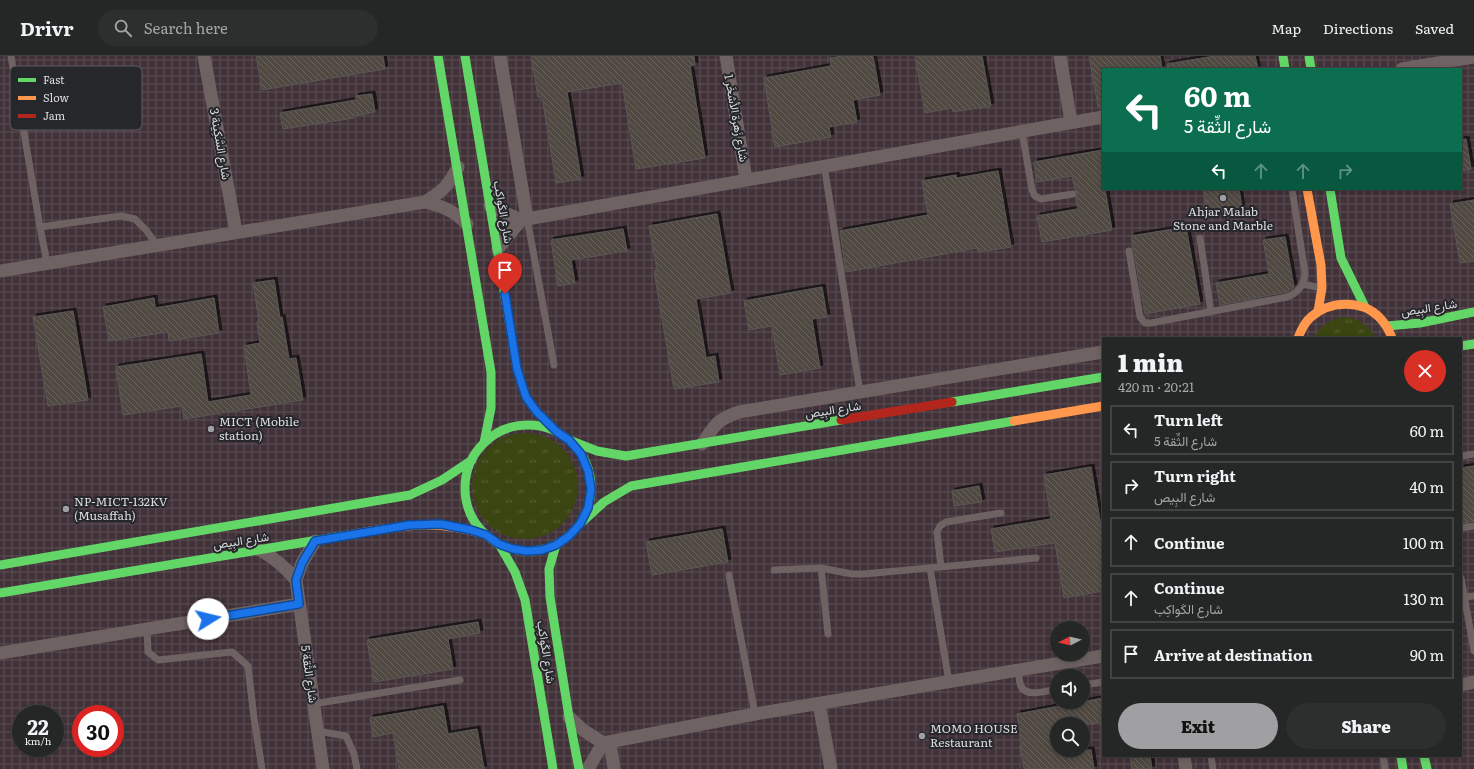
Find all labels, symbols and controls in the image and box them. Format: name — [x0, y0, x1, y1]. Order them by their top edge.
search box — [98, 10, 378, 46]
text: Drivr — [20, 14, 74, 42]
text: Search here — [144, 16, 228, 39]
icon: search — [112, 17, 134, 39]
text: Map — [1271, 18, 1301, 38]
text: Directions — [1323, 18, 1393, 38]
text: Saved — [1415, 18, 1454, 38]
legend — [10, 66, 142, 130]
text: Fast — [43, 71, 65, 87]
street label: شارع زَهرة الأشخَر 1 — [719, 72, 754, 163]
text: 60 m — [1184, 74, 1251, 116]
icon: left — [1118, 84, 1170, 136]
text: Slow — [43, 89, 69, 105]
text: Jam — [43, 107, 66, 123]
street label: شارع السَّكِينة 3 — [205, 107, 236, 181]
text: شارع الثِّقة 5 — [1184, 112, 1271, 139]
icon: left — [1208, 160, 1230, 182]
icon: ahead — [1250, 160, 1272, 182]
icon: ahead — [1292, 160, 1314, 182]
icon: right — [1334, 160, 1356, 182]
street label: شارع الكَواكِب — [489, 179, 518, 245]
marker: Ahjar Malab Stone and Marble — [1218, 193, 1228, 203]
place label: Ahjar Malab Stone and Marble — [1173, 202, 1273, 234]
pin — [488, 253, 522, 294]
icon: arrive — [494, 259, 516, 281]
street label: شارع البِيص — [1400, 294, 1458, 321]
text: 1 min — [1118, 344, 1183, 379]
button: close — [1404, 350, 1446, 392]
text: 420 m · 20:21 — [1118, 377, 1194, 396]
street label: شارع البِيص — [804, 396, 862, 423]
text: Turn left — [1154, 408, 1223, 431]
place label: MICT (Mobile station) — [219, 412, 299, 444]
icon: left — [1120, 419, 1142, 441]
text: 60 m — [1410, 419, 1444, 442]
marker: MICT (Mobile station) — [206, 424, 216, 434]
text: شارع الثِّقة 5 — [1154, 431, 1217, 450]
text: Turn right — [1154, 464, 1236, 487]
icon: right — [1120, 475, 1142, 497]
text: 40 m — [1410, 475, 1444, 498]
text: شارع البِيص — [1154, 487, 1215, 506]
place label: NP-MICT-132KV (Musaffah) — [74, 492, 168, 524]
marker: NP-MICT-132KV (Musaffah) — [61, 504, 71, 514]
street label: شارع البِيص — [212, 527, 270, 554]
icon: ahead — [1120, 531, 1142, 553]
text: Continue — [1154, 531, 1224, 554]
text: 100 m — [1403, 531, 1444, 554]
text: Continue — [1154, 576, 1224, 599]
icon: ahead — [1120, 587, 1142, 609]
text: 130 m — [1404, 587, 1444, 610]
position arrow — [187, 598, 229, 640]
text: شارع الكَواكِب — [1154, 599, 1223, 618]
street label: شارع الكَواكِب — [532, 619, 561, 685]
north arrow — [1050, 621, 1090, 661]
map controls — [1050, 621, 1090, 757]
icon: arrive — [1120, 643, 1142, 665]
text: Arrive at destination — [1154, 643, 1313, 666]
text: 90 m — [1410, 643, 1444, 666]
street label: شارع الثِّقة 5 — [296, 644, 323, 704]
button: sound — [1050, 669, 1090, 709]
button: Exit — [1118, 703, 1278, 749]
button: Share — [1286, 703, 1446, 749]
speed limit sign: 30 — [72, 705, 124, 757]
text: 22 — [27, 711, 49, 741]
button: search — [1050, 717, 1090, 757]
place label: MOMO HOUSE Restaurant — [930, 719, 1018, 751]
marker: MOMO HOUSE Restaurant — [917, 731, 927, 741]
text: km/h — [25, 733, 51, 748]

